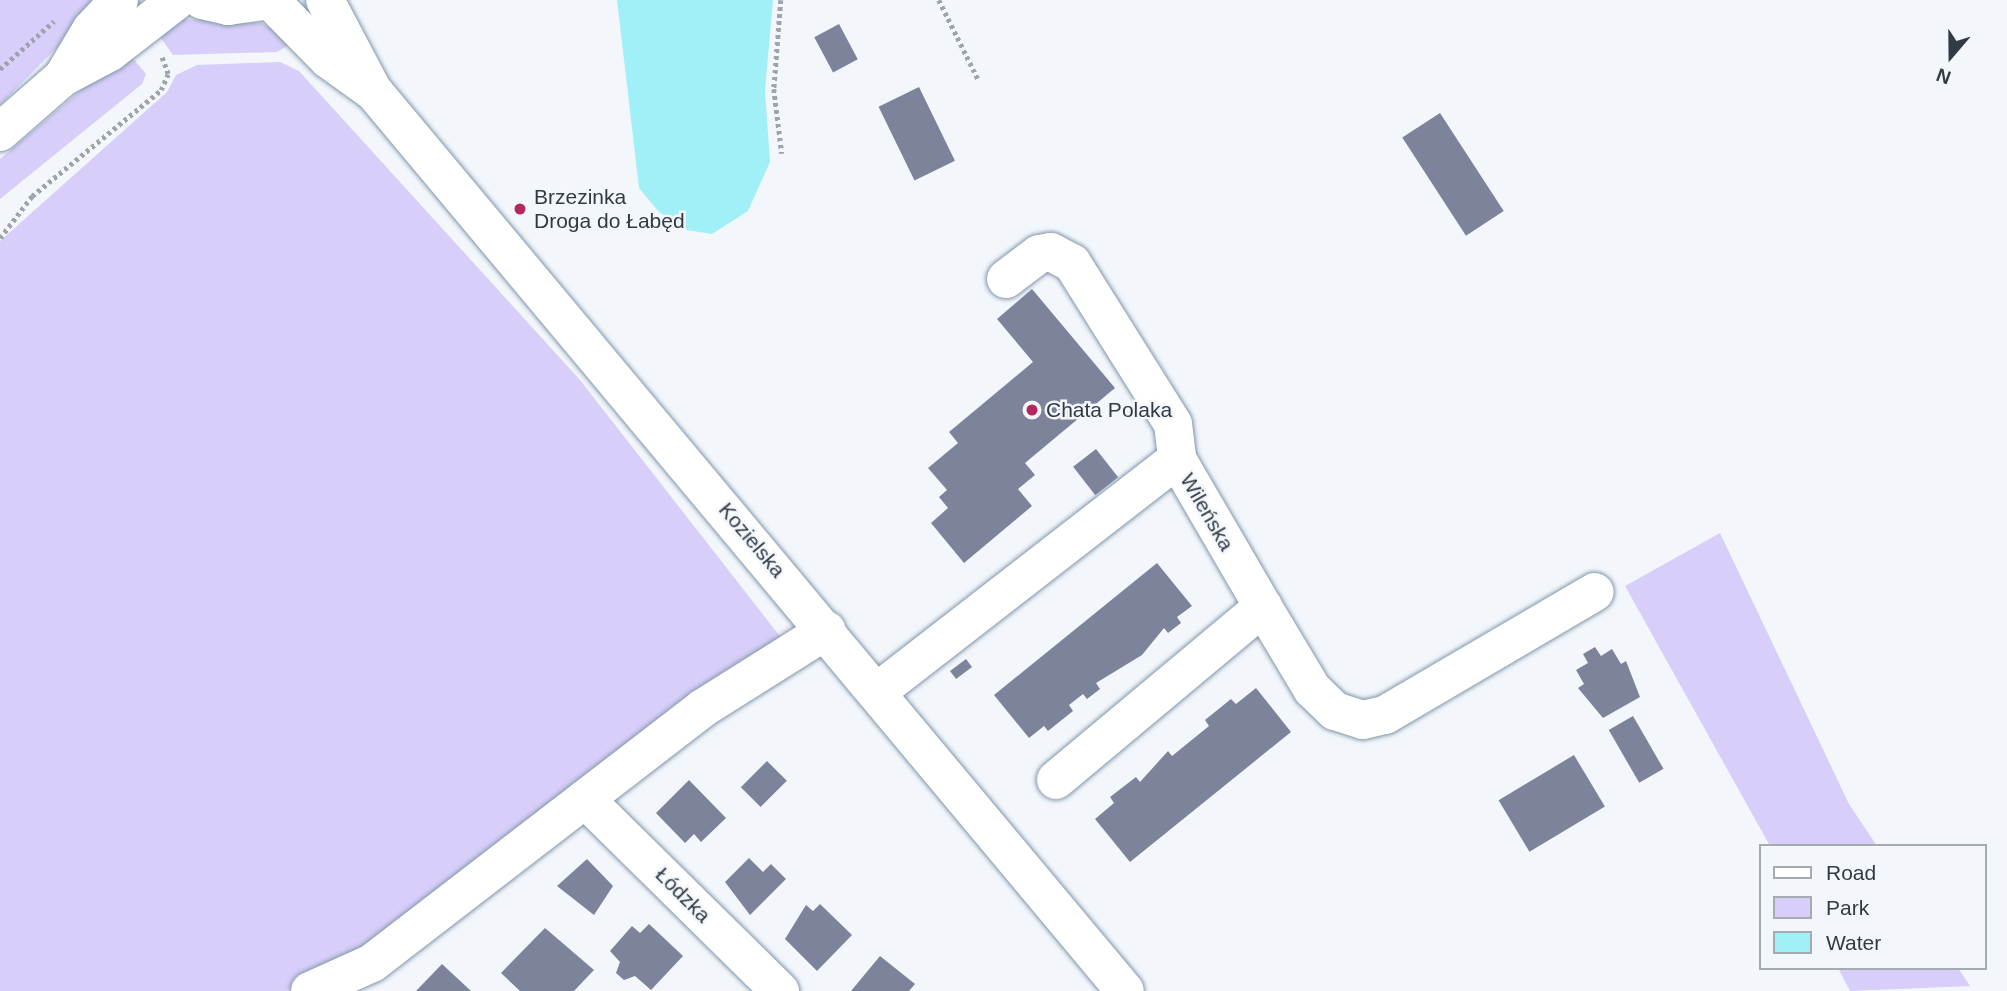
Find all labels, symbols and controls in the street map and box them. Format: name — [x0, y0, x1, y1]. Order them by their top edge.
north arrow — [1916, 21, 1986, 91]
text: N — [1934, 64, 1954, 88]
place label: Brzezinka Droga do Łabęd — [534, 184, 685, 234]
marker: Brzezinka Droga do Łabęd — [512, 201, 528, 217]
place label: Chata Polaka — [1046, 397, 1172, 423]
marker: Chata Polaka — [1024, 402, 1040, 418]
street label: Wileńska — [1175, 469, 1239, 555]
street label: Kozielska — [713, 497, 791, 583]
legend — [1758, 844, 1986, 970]
text: Road — [1826, 861, 1876, 884]
street label: Łódzka — [650, 862, 716, 928]
text: Park — [1826, 896, 1869, 919]
text: Water — [1826, 931, 1881, 954]

